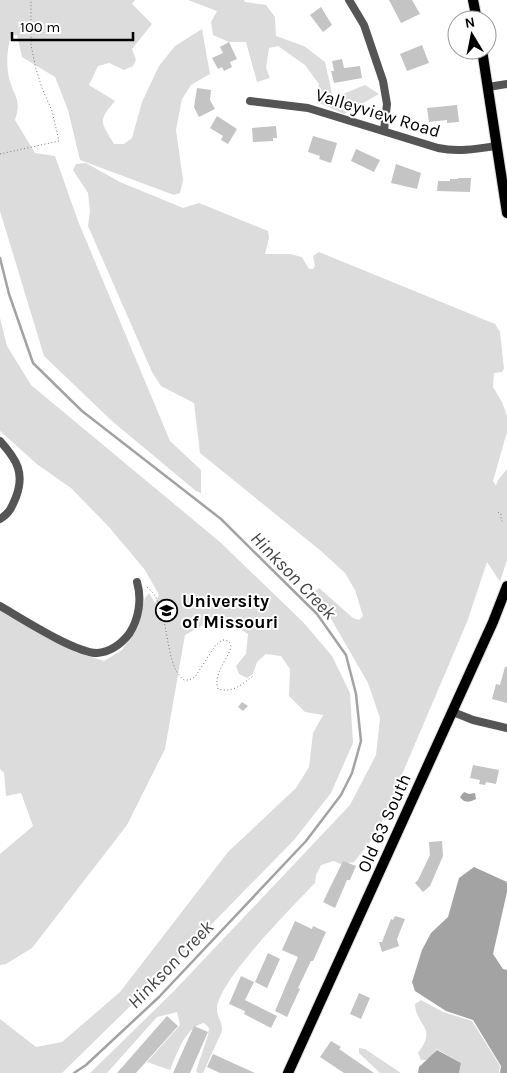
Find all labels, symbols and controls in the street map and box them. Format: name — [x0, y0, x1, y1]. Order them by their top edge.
scale bar — [12, 10, 134, 42]
north arrow — [447, 10, 497, 60]
text: N — [463, 13, 476, 32]
text: 100 m — [20, 18, 60, 36]
street label: Valleyview Road — [313, 84, 443, 142]
water label: Hinkson Creek — [246, 527, 341, 624]
place label: University of Missouri — [182, 590, 278, 633]
school or university icon: University of Missouri — [154, 599, 178, 623]
street label: Old 63 South — [352, 770, 416, 876]
water label: Hinkson Creek — [123, 916, 218, 1013]

